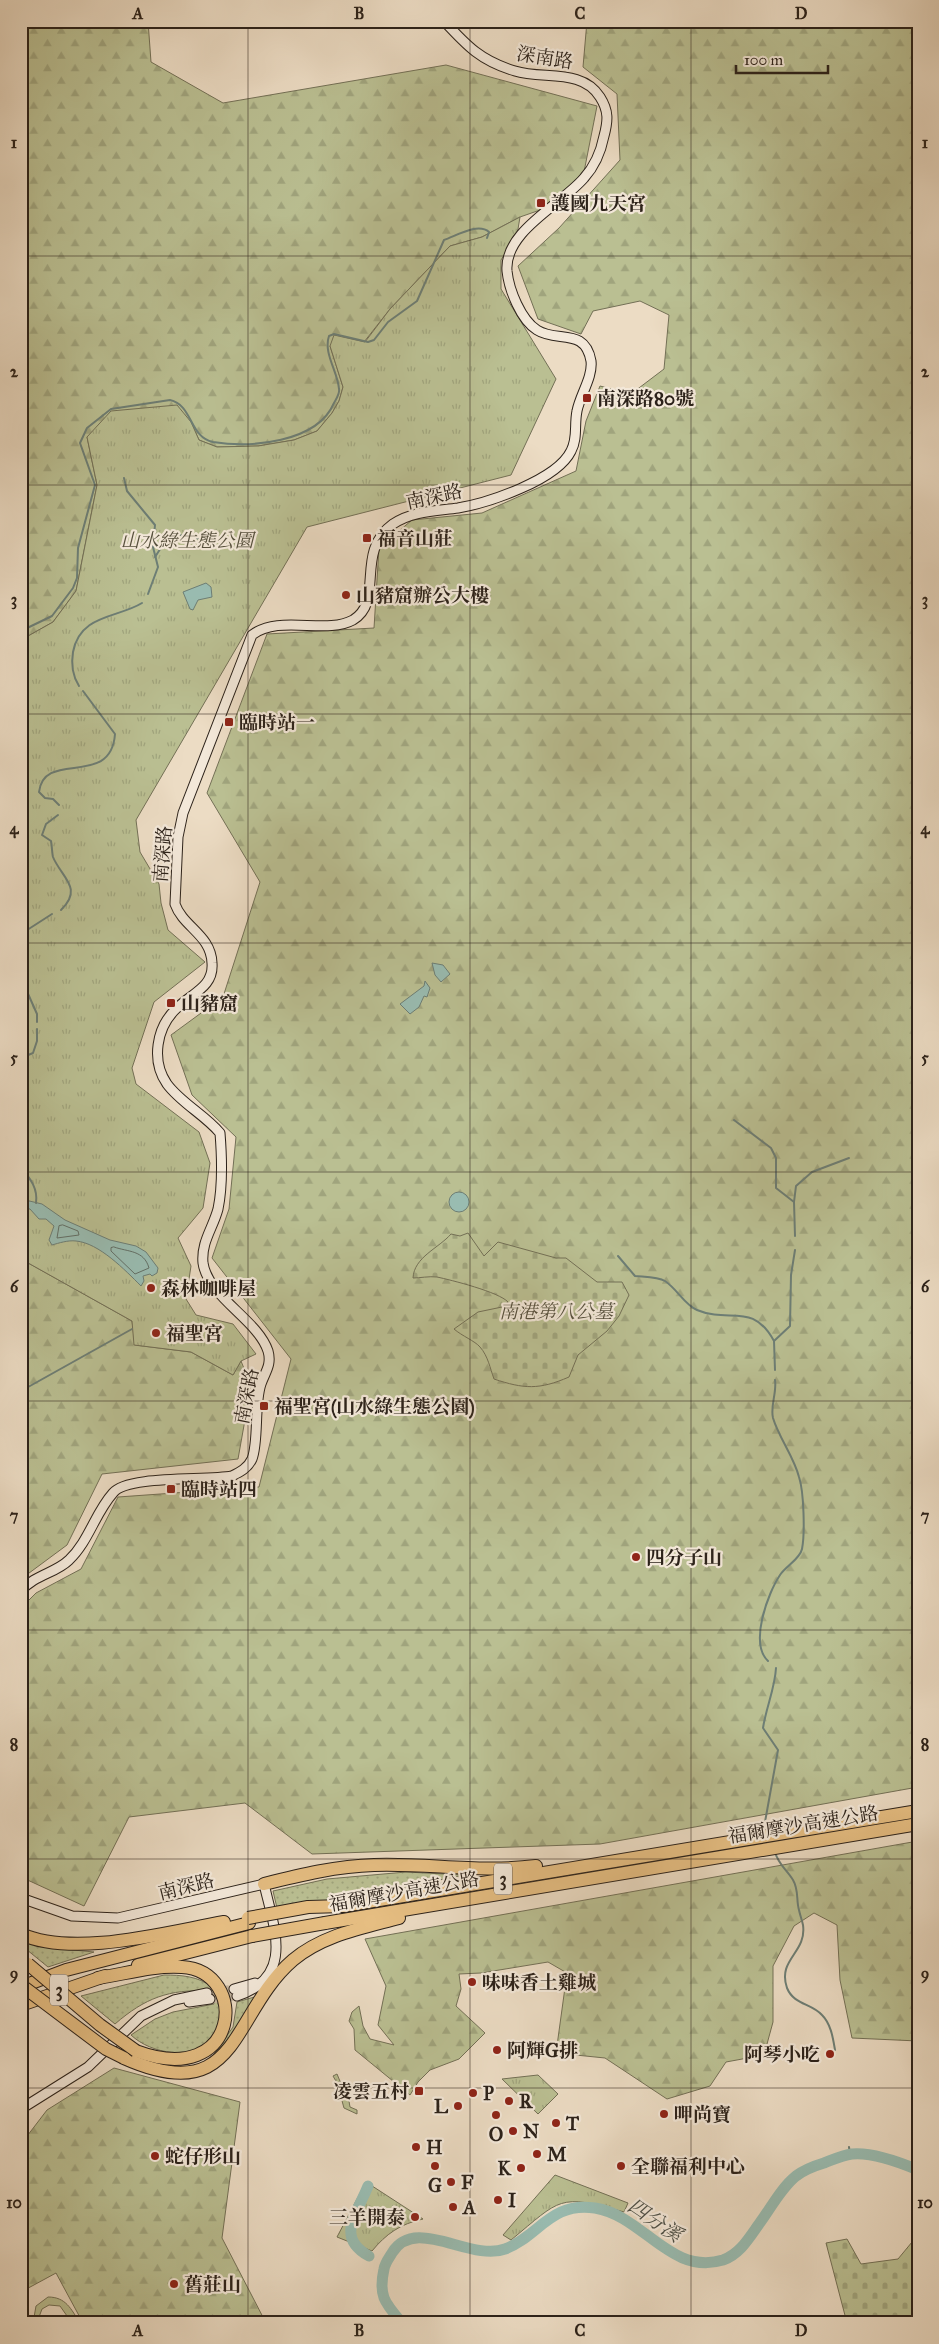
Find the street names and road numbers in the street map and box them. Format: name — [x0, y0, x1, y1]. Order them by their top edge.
street label: 深南路 — [515, 42, 575, 73]
street label: 南深路 — [404, 479, 464, 514]
street label: 南深路 — [149, 825, 176, 883]
street label: 南深路 — [230, 1366, 263, 1426]
street label: 福爾摩沙高速公路 — [726, 1801, 880, 1848]
road number: 3 — [494, 1864, 512, 1895]
street label: 福爾摩沙高速公路 — [327, 1867, 481, 1916]
street label: 南深路 — [156, 1868, 217, 1905]
road number: 3 — [50, 1974, 68, 2006]

